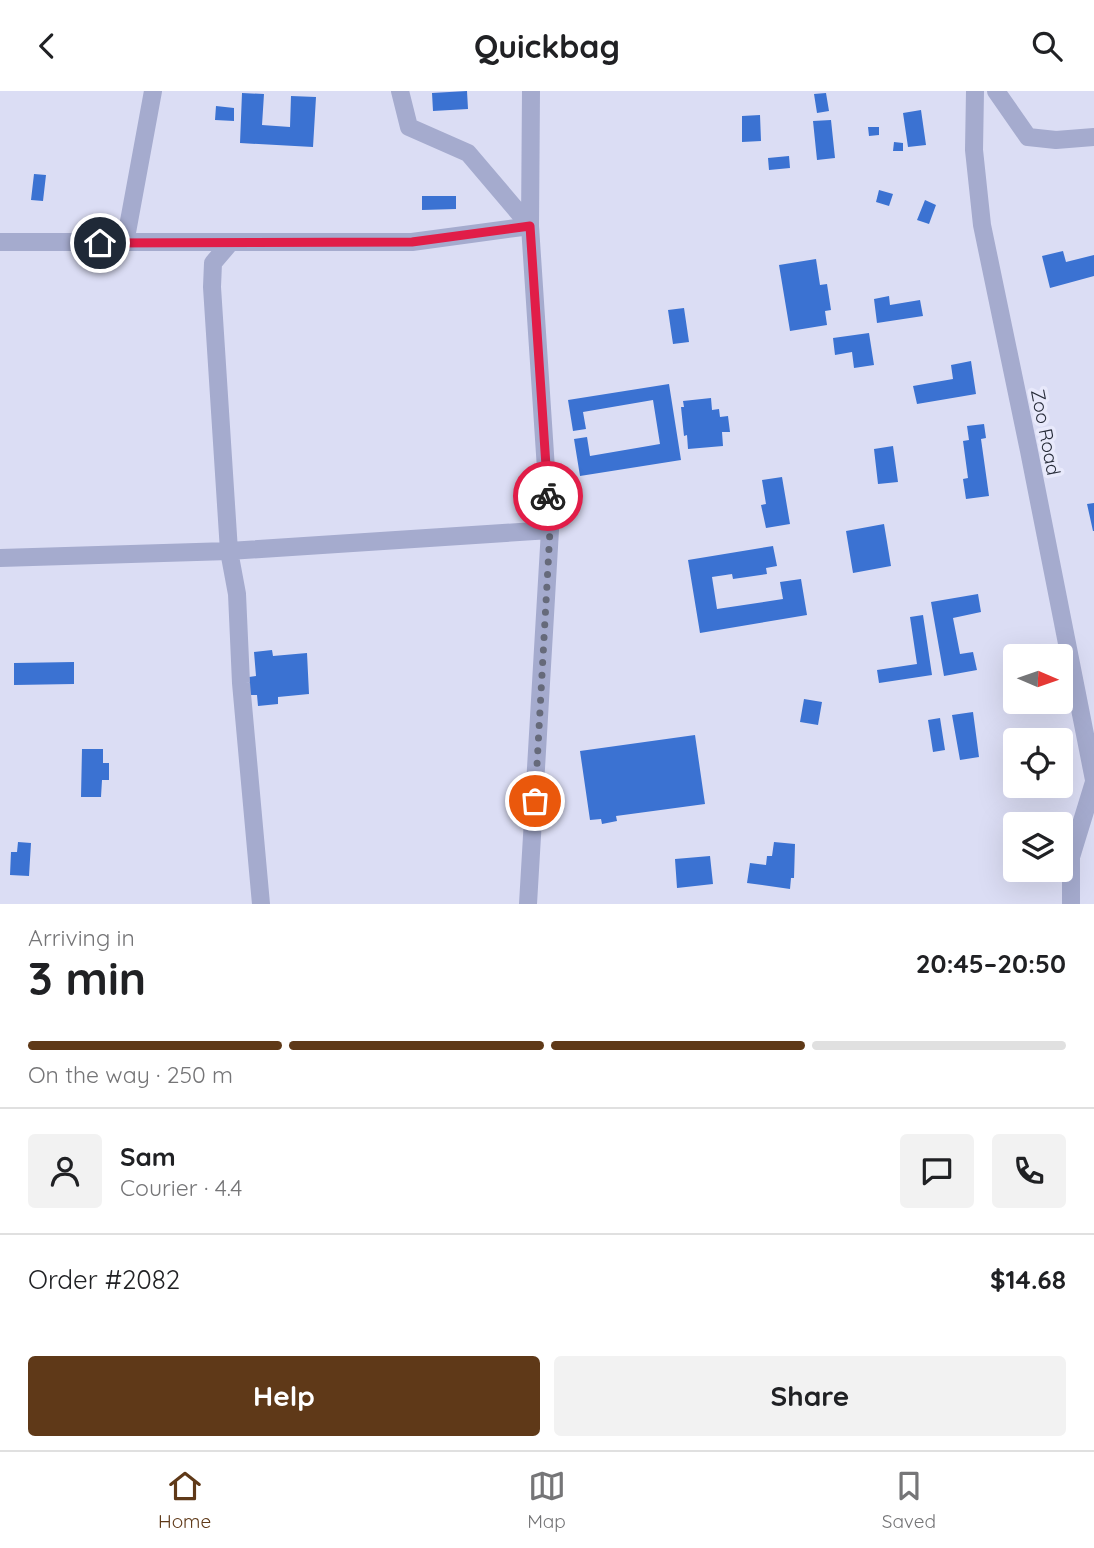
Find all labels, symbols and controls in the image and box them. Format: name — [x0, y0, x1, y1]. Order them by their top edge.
text: Quickbag — [474, 26, 620, 66]
icon: back — [28, 27, 66, 65]
icon: search — [1028, 27, 1066, 65]
pin — [70, 213, 130, 273]
icon: home — [81, 224, 119, 262]
street label: Zoo Road — [1026, 387, 1066, 477]
courier — [513, 461, 583, 531]
icon: bike — [529, 477, 567, 515]
north arrow — [1003, 644, 1073, 714]
map controls — [1003, 644, 1073, 882]
button: locate — [1003, 728, 1073, 798]
pin — [505, 771, 565, 831]
icon: bag — [516, 782, 554, 820]
button: layers — [1003, 812, 1073, 882]
text: Arriving in — [28, 923, 135, 952]
text: 20:45–20:50 — [916, 947, 1066, 980]
text: 3 min — [28, 949, 146, 1007]
text: On the way · 250 m — [28, 1060, 233, 1089]
button: person — [28, 1134, 102, 1208]
button: chat — [900, 1134, 974, 1208]
button: phone — [992, 1134, 1066, 1208]
text: Sam — [120, 1140, 176, 1173]
text: Courier · 4.4 — [120, 1173, 242, 1202]
text: Order #2082 — [28, 1263, 180, 1296]
text: $14.68 — [990, 1263, 1066, 1296]
button: Help — [28, 1356, 540, 1436]
button: Share — [554, 1356, 1066, 1436]
tab: Home — [158, 1467, 211, 1533]
tab: Map — [527, 1467, 566, 1533]
tab: Saved — [882, 1467, 936, 1533]

